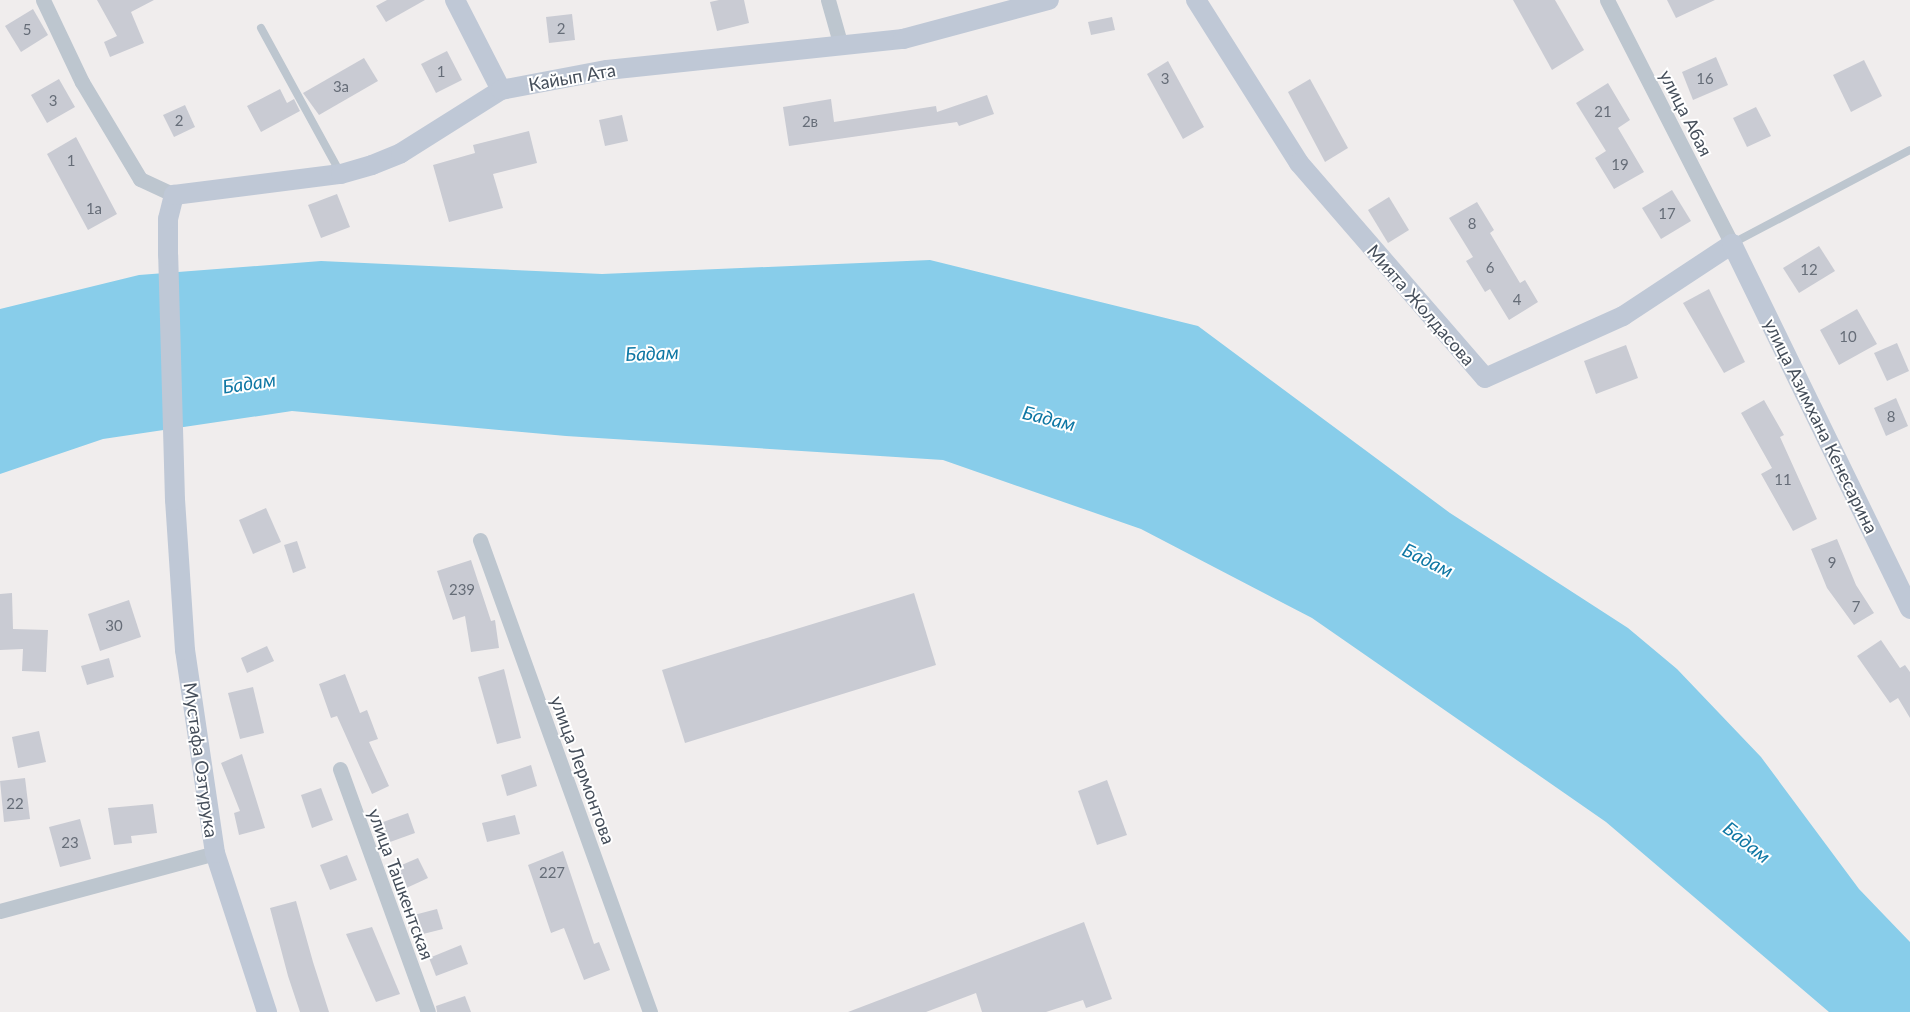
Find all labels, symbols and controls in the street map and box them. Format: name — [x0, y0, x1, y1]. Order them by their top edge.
house number: 2 — [557, 20, 565, 38]
house number: 5 — [23, 21, 31, 39]
street label: Кайып Ата — [527, 59, 617, 95]
house number: 1 — [437, 63, 445, 81]
street label: улица Абая — [1655, 66, 1717, 160]
house number: 3 — [1161, 70, 1169, 88]
house number: 16 — [1696, 70, 1714, 88]
house number: 3а — [333, 78, 349, 96]
house number: 3 — [49, 92, 57, 110]
house number: 21 — [1594, 103, 1612, 121]
house number: 2 — [175, 112, 183, 130]
house number: 2в — [802, 113, 818, 131]
house number: 1 — [67, 152, 75, 170]
house number: 19 — [1611, 156, 1629, 174]
house number: 1а — [86, 200, 102, 218]
house number: 17 — [1658, 205, 1676, 223]
house number: 8 — [1468, 215, 1476, 233]
street label: Мията Жолдасова — [1363, 240, 1479, 370]
house number: 6 — [1486, 259, 1494, 277]
house number: 12 — [1800, 261, 1818, 279]
house number: 4 — [1513, 291, 1521, 309]
street label: улица Азимхана Кенесарина — [1760, 315, 1882, 537]
house number: 10 — [1839, 328, 1857, 346]
water label: Бадам — [625, 341, 679, 365]
water label: Бадам — [221, 368, 277, 398]
water label: Бадам — [1020, 400, 1078, 436]
house number: 8 — [1887, 408, 1895, 426]
house number: 11 — [1774, 471, 1792, 489]
water label: Бадам — [1399, 538, 1457, 582]
house number: 9 — [1828, 554, 1836, 572]
house number: 239 — [449, 581, 475, 599]
house number: 7 — [1852, 598, 1860, 616]
house number: 30 — [105, 617, 123, 635]
street label: Мустафа Озтурука — [179, 681, 223, 839]
street label: улица Лермонтова — [546, 693, 620, 847]
house number: 22 — [6, 795, 24, 813]
street label: улица Ташкентская — [364, 806, 438, 962]
water label: Бадам — [1719, 817, 1775, 867]
house number: 23 — [61, 834, 79, 852]
house number: 227 — [539, 864, 565, 882]

